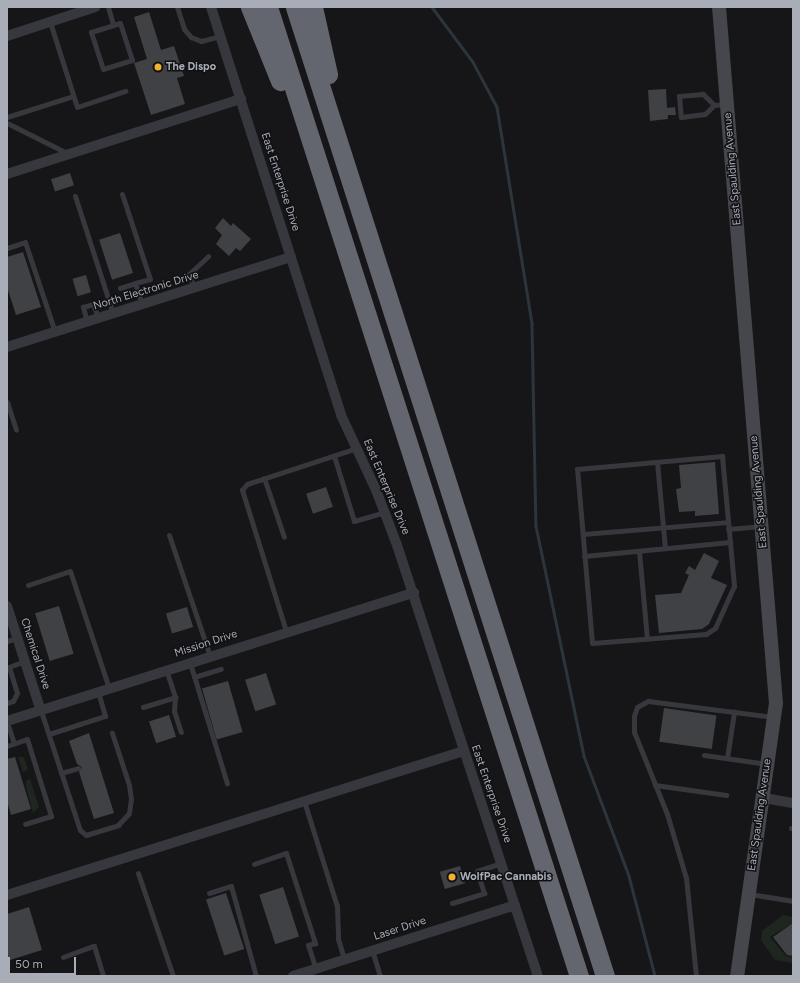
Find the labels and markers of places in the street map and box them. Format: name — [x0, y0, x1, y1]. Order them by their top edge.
place label: The Dispo — [166, 60, 216, 74]
marker: The Dispo — [153, 62, 163, 72]
place label: WolfPac Cannabis — [460, 870, 552, 884]
marker: WolfPac Cannabis — [447, 872, 457, 882]

